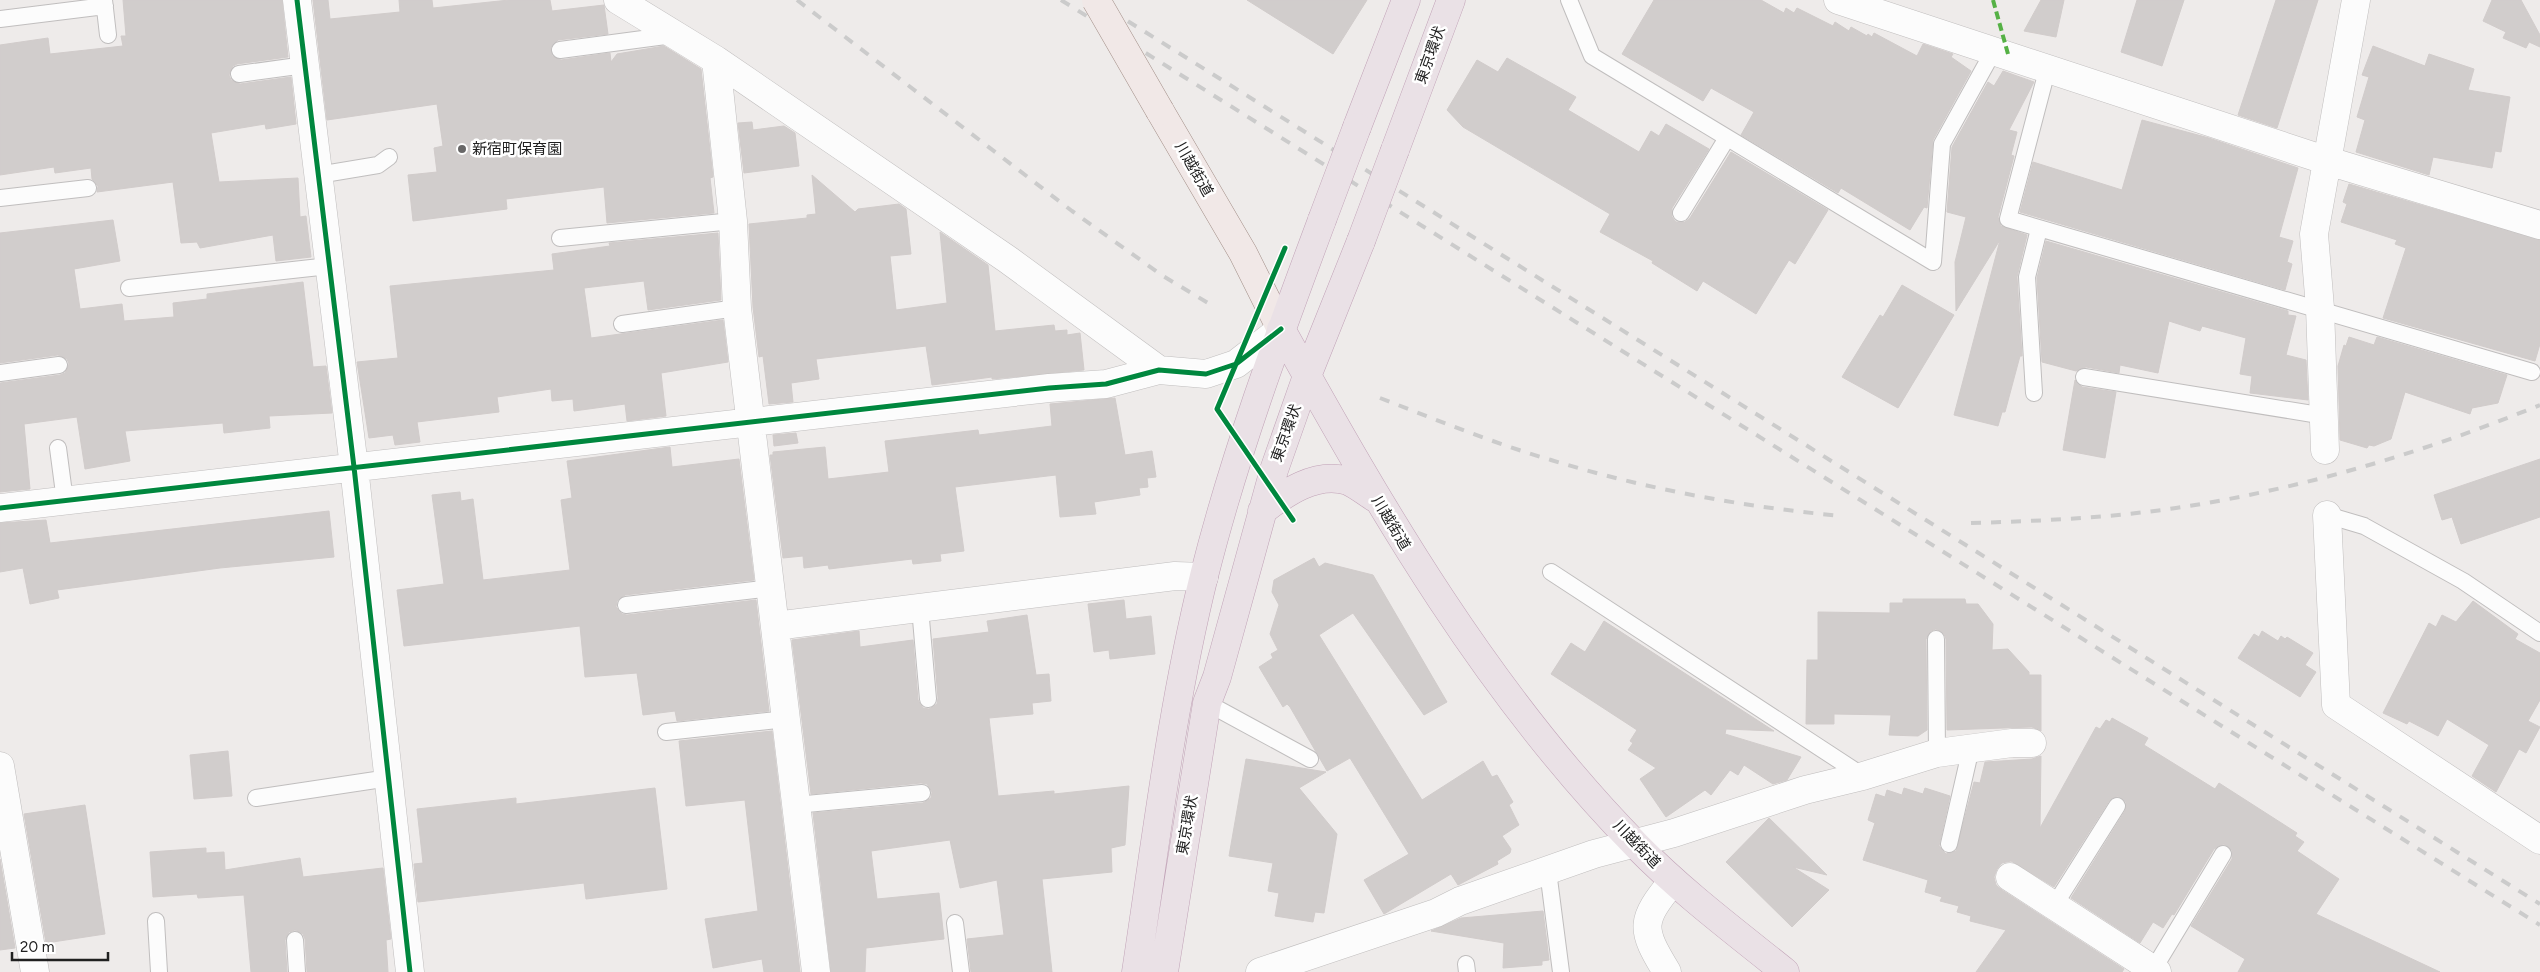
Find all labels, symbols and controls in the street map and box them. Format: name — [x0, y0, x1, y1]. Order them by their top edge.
street label: 東京環状 — [1411, 24, 1449, 86]
street label: 川越街道 — [1171, 139, 1217, 199]
place label: 新宿町保育園 — [472, 140, 562, 158]
marker: 新宿町保育園 — [456, 143, 468, 155]
street label: 東京環状 — [1267, 402, 1305, 464]
street label: 川越街道 — [1368, 493, 1414, 553]
street label: 東京環状 — [1173, 794, 1201, 856]
street label: 川越街道 — [1610, 816, 1664, 872]
scale bar — [12, 930, 109, 962]
text: 20 m — [20, 938, 54, 956]

